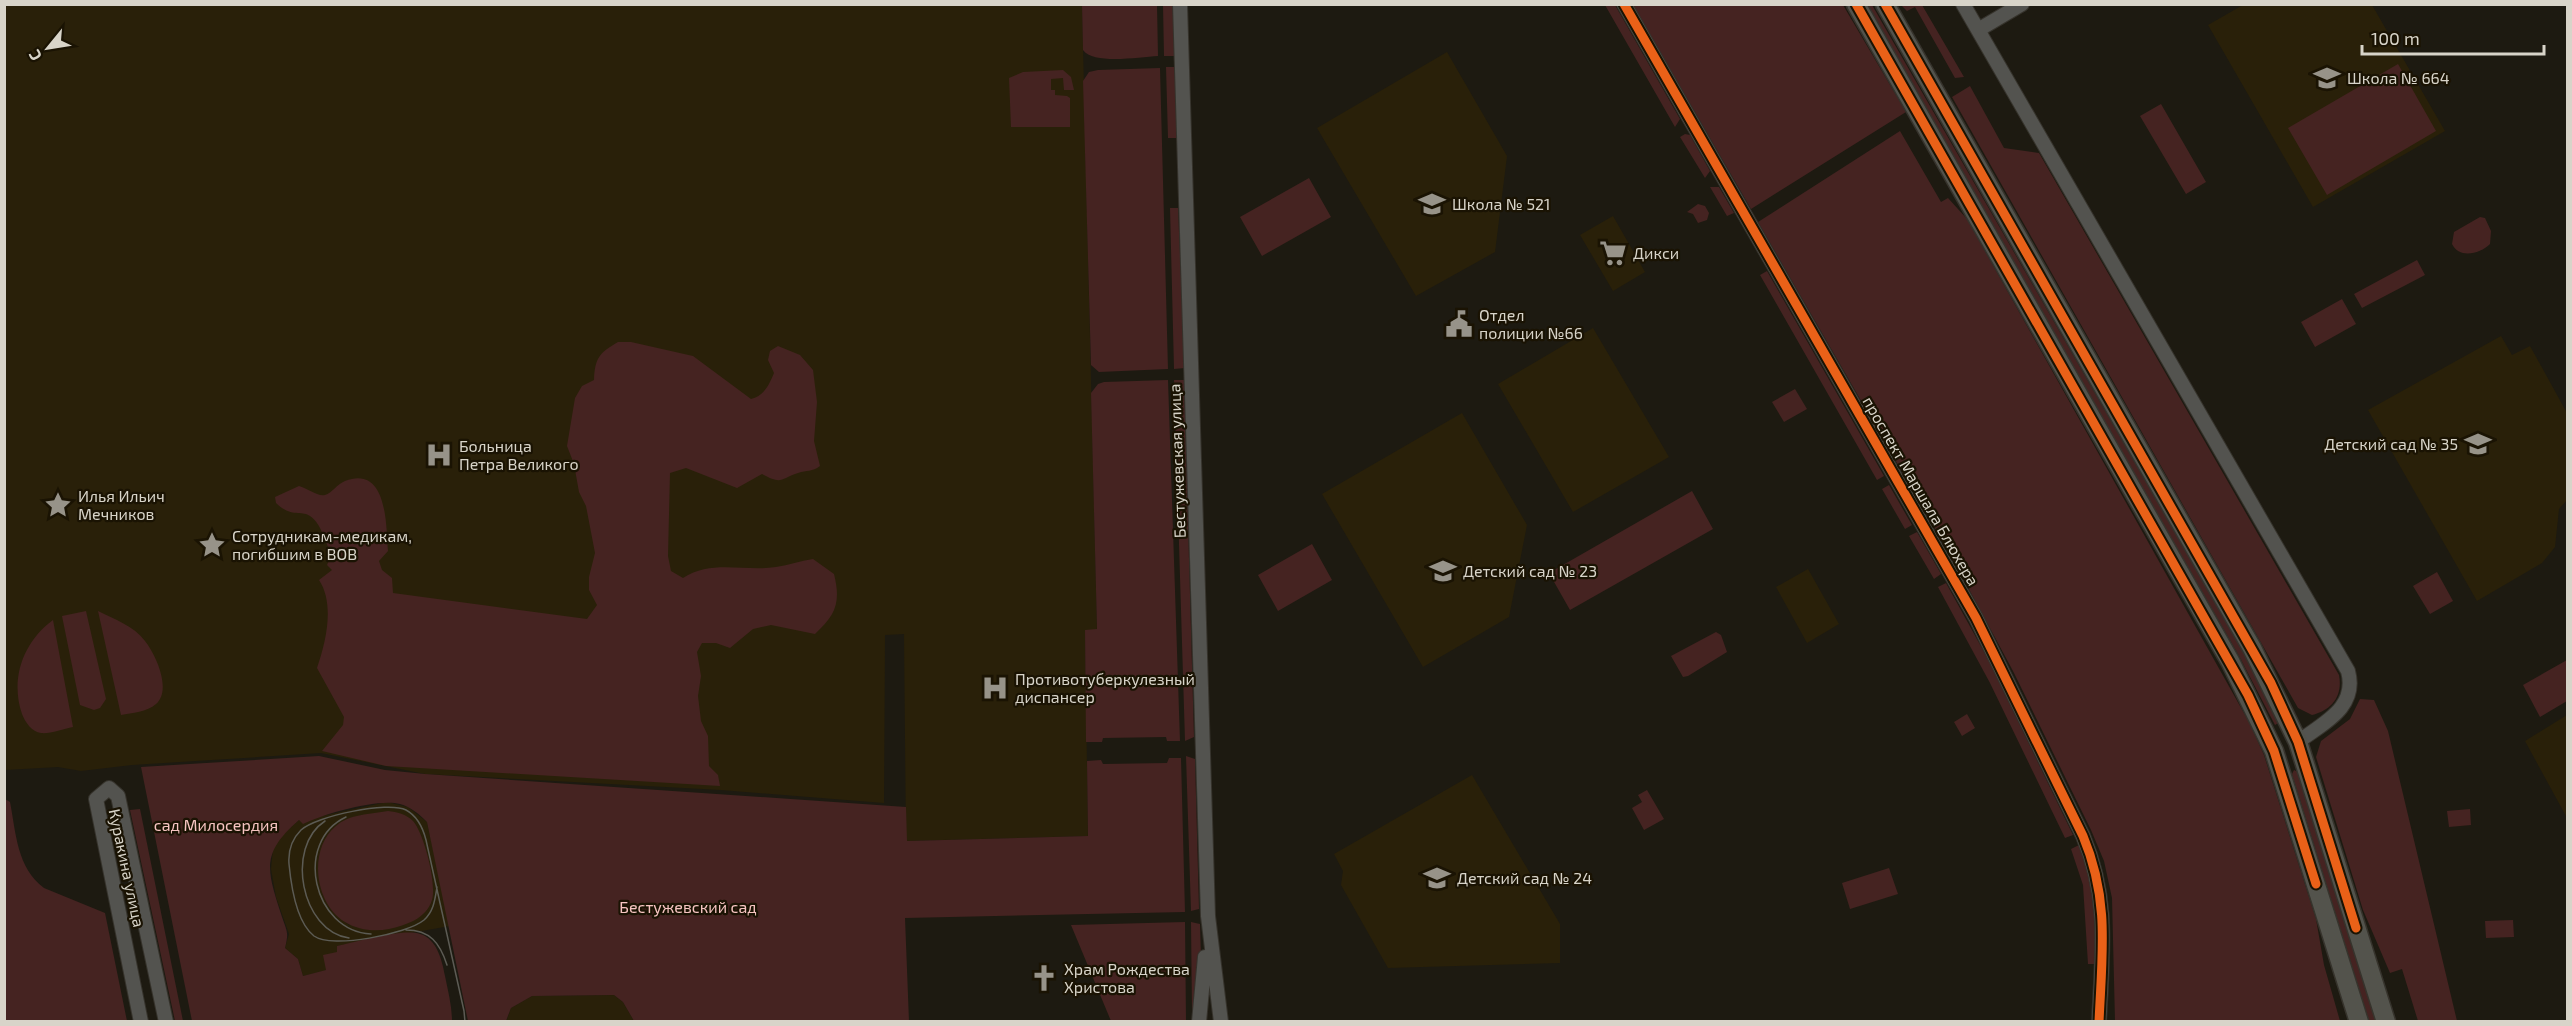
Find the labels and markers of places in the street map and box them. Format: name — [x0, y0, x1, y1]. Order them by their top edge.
school or university icon: Школа № 664 — [2312, 63, 2342, 93]
place label: Школа № 664 — [2347, 68, 2450, 87]
school or university icon: Школа № 521 — [1417, 189, 1447, 219]
place label: Школа № 521 — [1452, 194, 1550, 213]
supermarket icon: Дикси — [1598, 238, 1628, 268]
place label: Дикси — [1633, 243, 1679, 262]
place label: Отдел полиции №66 — [1479, 305, 1583, 342]
public building icon: Отдел полиции №66 — [1444, 309, 1474, 339]
school or university icon: Детский сад № 35 — [2463, 429, 2493, 459]
place label: Детский сад № 35 — [2324, 434, 2458, 453]
place label: Больница Петра Великого — [459, 436, 579, 473]
hospital icon: Больница Петра Великого — [424, 440, 454, 470]
place label: Илья Ильич Мечников — [78, 486, 165, 523]
place icon: Илья Ильич Мечников — [43, 490, 73, 520]
place label: Сотрудникам-медикам, погибшим в ВОВ — [232, 526, 412, 563]
place icon: Сотрудникам-медикам, погибшим в ВОВ — [197, 530, 227, 560]
school or university icon: Детский сад № 23 — [1428, 556, 1458, 586]
place label: Детский сад № 23 — [1463, 561, 1597, 580]
place label: Противотуберкулезный диспансер — [1015, 669, 1195, 706]
hospital icon: Противотуберкулезный диспансер — [980, 673, 1010, 703]
school or university icon: Детский сад № 24 — [1422, 863, 1452, 893]
place label: Детский сад № 24 — [1457, 868, 1592, 887]
place label: Храм Рождества Христова — [1064, 959, 1190, 996]
church icon: Храм Рождества Христова — [1029, 963, 1059, 993]

